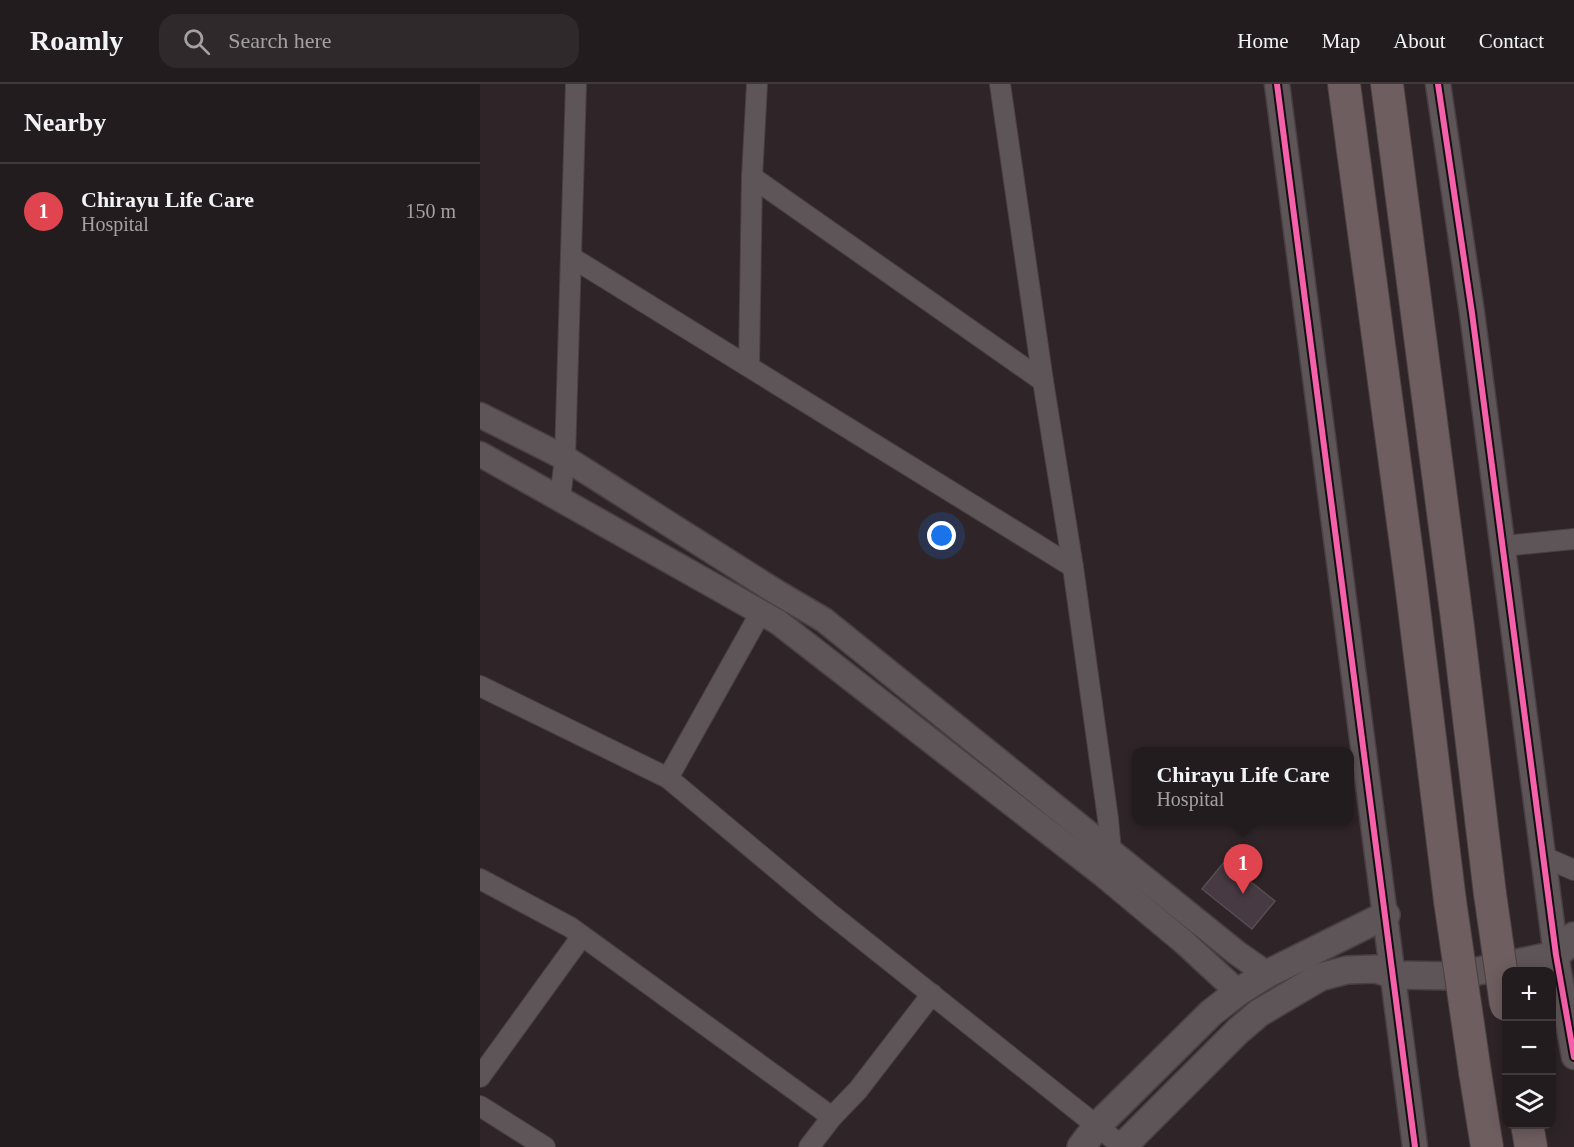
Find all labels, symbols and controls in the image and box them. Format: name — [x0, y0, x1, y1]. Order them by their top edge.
search box — [159, 14, 579, 68]
text: Roamly — [30, 25, 123, 56]
icon: search — [180, 25, 213, 58]
text: Search here — [228, 28, 332, 53]
text: Home — [1237, 29, 1289, 53]
text: Map — [1322, 29, 1360, 53]
text: About — [1393, 29, 1446, 53]
text: Contact — [1479, 29, 1544, 53]
text: Nearby — [24, 108, 106, 137]
text: Chirayu Life Care — [81, 187, 254, 212]
text: 1 — [39, 200, 49, 222]
text: 150 m — [405, 200, 456, 222]
text: Hospital — [81, 213, 149, 235]
your location — [927, 521, 956, 550]
popup — [1132, 747, 1354, 825]
text: Chirayu Life Care — [1156, 762, 1330, 787]
text: Hospital — [1156, 788, 1224, 810]
pin: 1 — [1224, 844, 1263, 894]
map controls — [1502, 967, 1556, 1129]
button: + — [1502, 967, 1556, 1021]
button: − — [1502, 1021, 1556, 1075]
button: layers — [1502, 1075, 1556, 1129]

